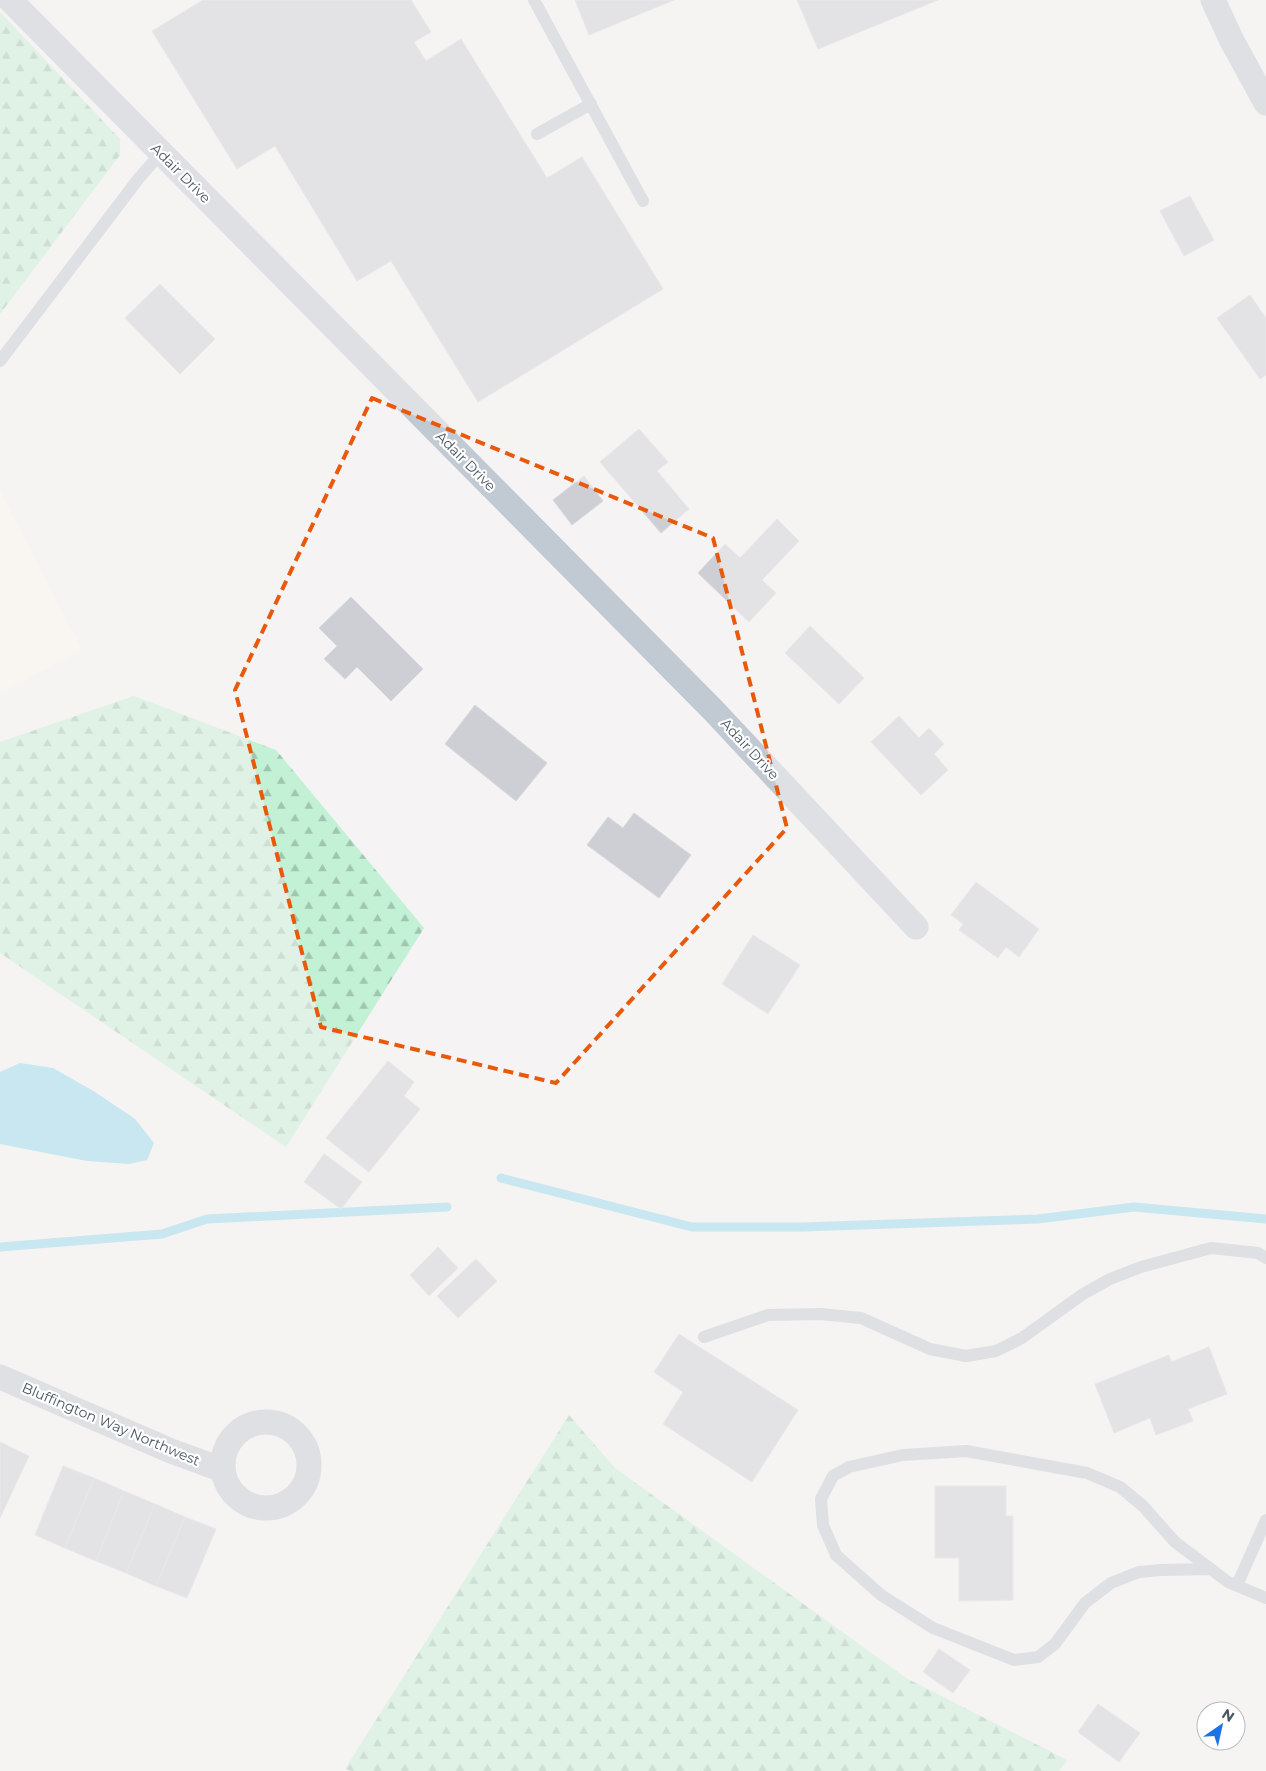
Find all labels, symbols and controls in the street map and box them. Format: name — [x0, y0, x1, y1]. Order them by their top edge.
street label: Adair Drive — [147, 139, 215, 207]
street label: Adair Drive — [432, 427, 500, 495]
street label: Adair Drive — [717, 715, 783, 783]
street label: Bluffington Way Northwest — [19, 1378, 203, 1470]
north arrow — [1196, 1701, 1246, 1751]
text: N — [1219, 1705, 1238, 1726]

